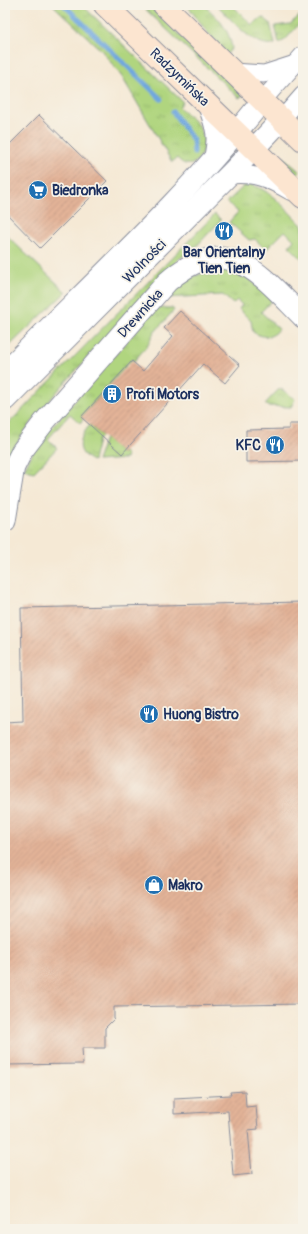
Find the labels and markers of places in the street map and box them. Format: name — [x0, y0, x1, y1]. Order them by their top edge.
supermarket icon: Biedronka — [27, 179, 49, 201]
place label: Biedronka — [52, 182, 109, 199]
restaurant icon: Bar Orientalny Tien Tien — [213, 220, 235, 242]
place label: Bar Orientalny Tien Tien — [183, 244, 265, 277]
building icon: Profi Motors — [101, 383, 123, 405]
place label: Profi Motors — [126, 386, 200, 403]
restaurant icon: KFC — [264, 434, 286, 456]
place label: KFC — [235, 437, 261, 454]
restaurant icon: Huong Bistro — [138, 703, 160, 725]
place label: Huong Bistro — [163, 706, 239, 723]
shop icon: Makro — [143, 874, 165, 896]
place label: Makro — [168, 877, 203, 894]

